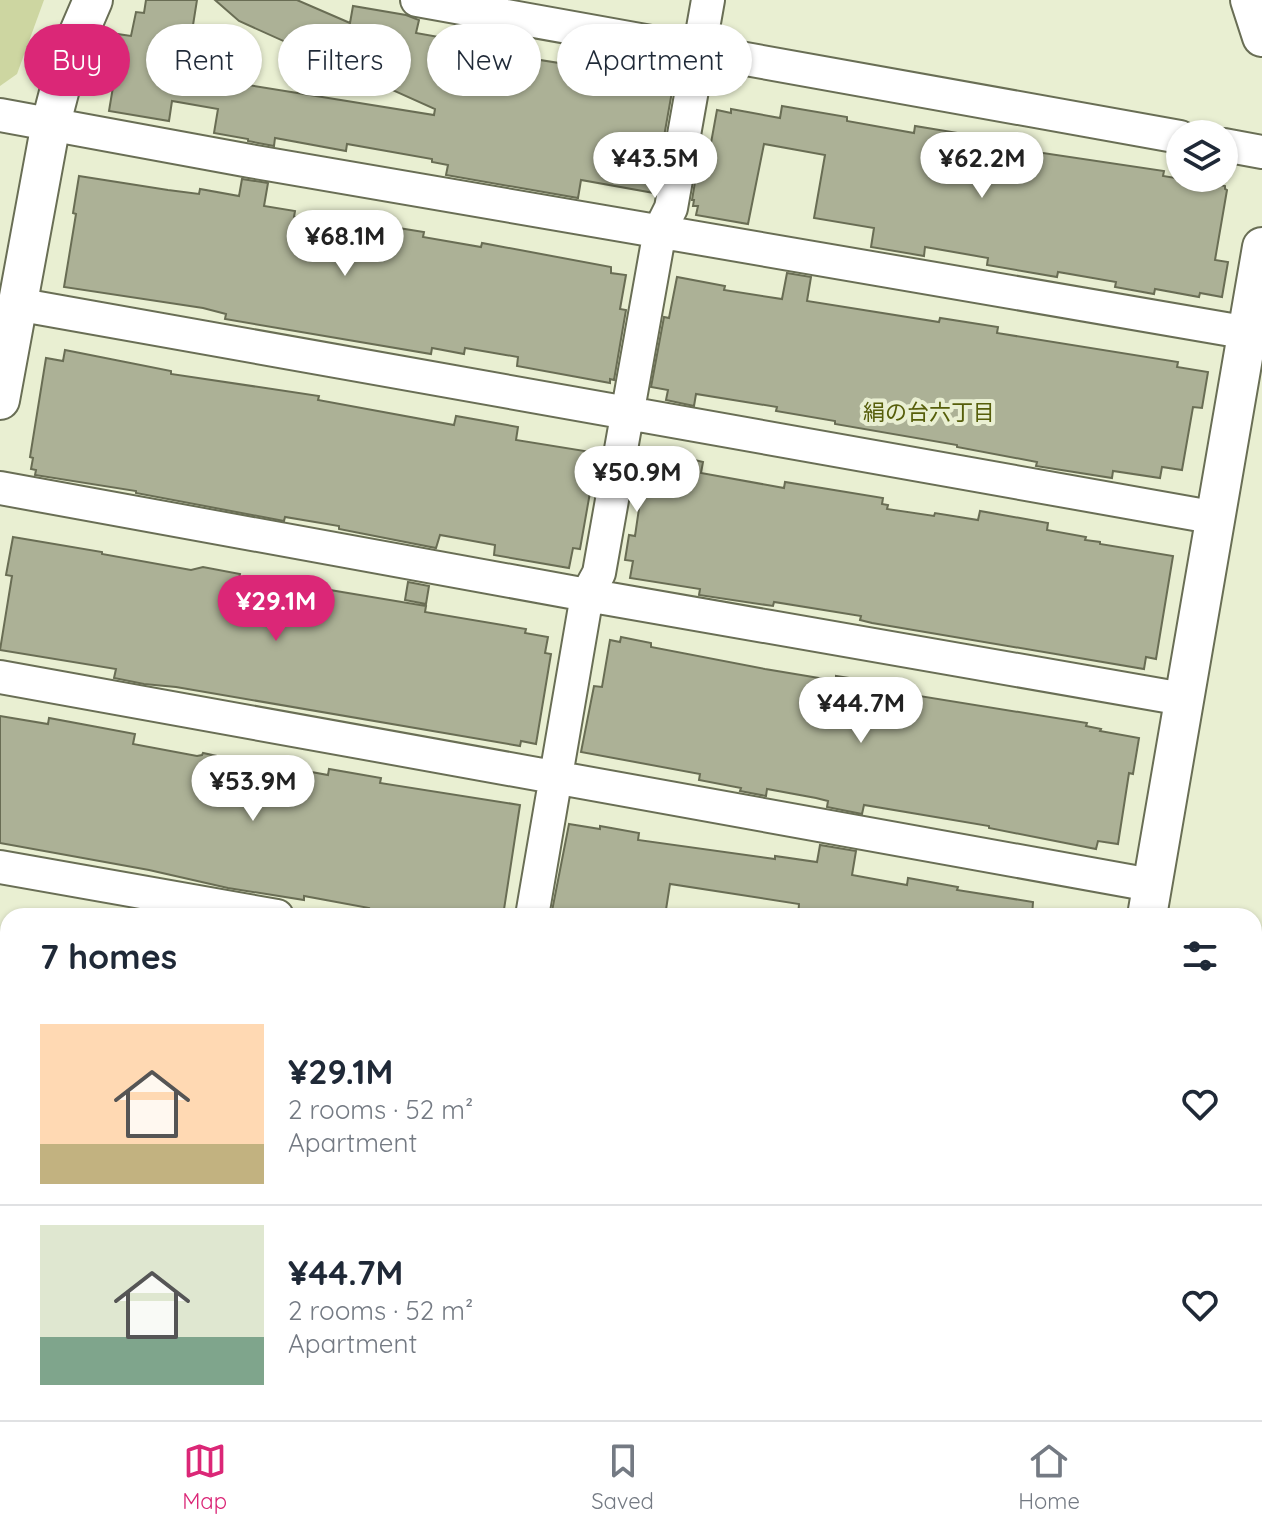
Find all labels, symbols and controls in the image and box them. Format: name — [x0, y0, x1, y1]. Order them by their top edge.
chip: Buy — [24, 24, 130, 96]
chip: Rent — [146, 24, 262, 96]
chip: Filters — [278, 24, 411, 96]
chip: New — [427, 24, 541, 96]
chip: Apartment — [557, 24, 752, 96]
map controls — [1166, 120, 1238, 192]
button: layers — [1166, 120, 1238, 192]
pin: ¥43.5M — [590, 132, 720, 200]
pin: ¥62.2M — [917, 132, 1047, 200]
text: ¥43.5M — [611, 141, 699, 174]
text: ¥62.2M — [938, 141, 1026, 174]
pin: ¥68.1M — [280, 210, 410, 278]
text: ¥68.1M — [305, 219, 385, 252]
district label: 絹の台六丁目 — [863, 398, 995, 426]
pin: ¥50.9M — [572, 446, 702, 514]
text: ¥50.9M — [593, 455, 681, 488]
pin: ¥29.1M — [211, 575, 341, 643]
text: ¥29.1M — [236, 584, 316, 617]
pin: ¥44.7M — [796, 677, 926, 745]
text: ¥44.7M — [817, 686, 905, 719]
pin: ¥53.9M — [188, 755, 318, 823]
text: ¥53.9M — [210, 764, 296, 797]
icon: filters — [1178, 934, 1222, 978]
text: 7 homes — [40, 935, 177, 978]
text: ¥29.1M — [288, 1050, 393, 1093]
icon: home — [104, 1056, 200, 1152]
icon: heart — [1178, 1082, 1222, 1126]
text: 2 rooms · 52 m² — [288, 1093, 473, 1126]
text: Apartment — [288, 1126, 417, 1159]
text: ¥44.7M — [288, 1251, 403, 1294]
icon: home — [104, 1257, 200, 1353]
icon: heart — [1178, 1283, 1222, 1327]
text: 2 rooms · 52 m² — [288, 1294, 473, 1327]
text: Apartment — [288, 1327, 417, 1360]
tab: Map — [182, 1439, 227, 1515]
tab: Saved — [591, 1439, 654, 1515]
tab: Home — [1018, 1439, 1080, 1515]

